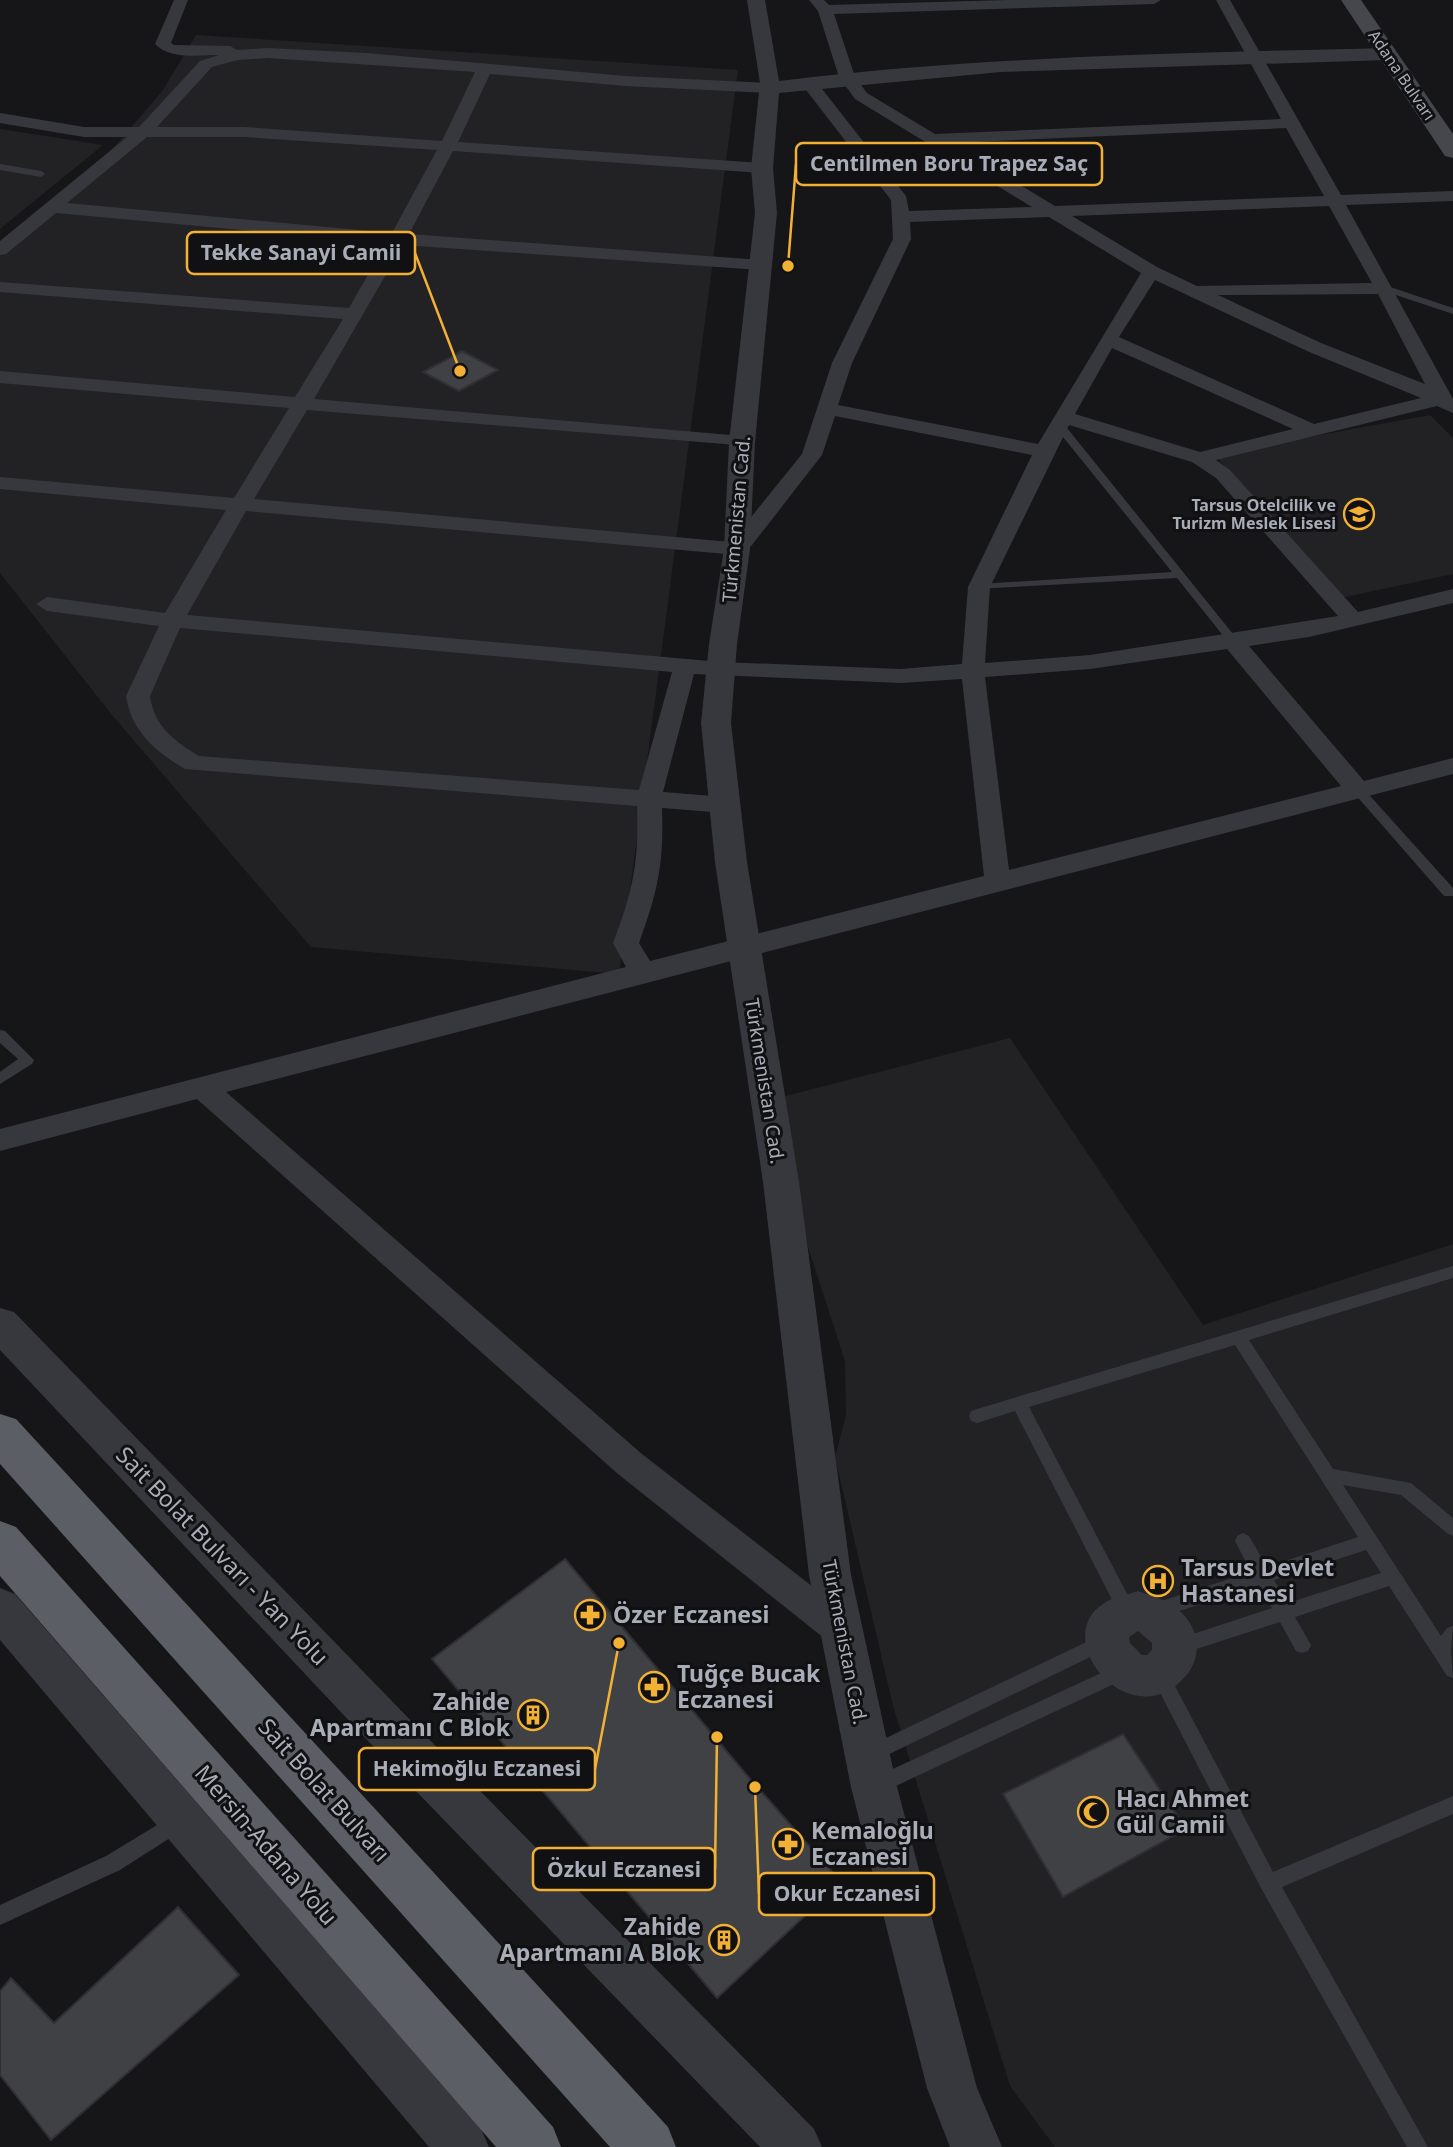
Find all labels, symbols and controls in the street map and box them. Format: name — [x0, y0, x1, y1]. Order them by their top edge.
street label: Adana Bulvarı — [1364, 26, 1440, 124]
callout: Centilmen Boru Trapez Saç — [796, 143, 1102, 185]
text: Centilmen Boru Trapez Saç — [810, 149, 1088, 177]
callout: Tekke Sanayi Camii — [187, 232, 415, 274]
text: Tekke Sanayi Camii — [201, 238, 401, 266]
street label: Türkmenistan Cad. — [716, 435, 756, 603]
place label: Tarsus Otelcilik ve Turizm Meslek Lisesi — [1172, 494, 1336, 534]
school or university icon: Tarsus Otelcilik ve Turizm Meslek Lisesi — [1342, 497, 1376, 531]
street label: Türkmenistan Cad. — [739, 996, 791, 1166]
street label: Sait Bolat Bulvarı - Yan Yolu — [109, 1439, 336, 1672]
place label: Tarsus Devlet Hastanesi — [1181, 1551, 1334, 1609]
street label: Türkmenistan Cad. — [816, 1557, 874, 1727]
hospital icon: Tarsus Devlet Hastanesi — [1141, 1564, 1175, 1598]
pharmacy icon: Özer Eczanesi — [573, 1598, 607, 1632]
place label: Özer Eczanesi — [613, 1598, 770, 1630]
place label: Tuğçe Bucak Eczanesi — [677, 1657, 821, 1715]
pharmacy icon: Tuğçe Bucak Eczanesi — [637, 1670, 671, 1704]
place label: Zahide Apartmanı C Blok — [310, 1685, 511, 1743]
building icon: Zahide Apartmanı C Blok — [516, 1698, 550, 1732]
street label: Sait Bolat Bulvarı — [252, 1711, 398, 1868]
callout: Hekimoğlu Eczanesi — [359, 1748, 595, 1790]
text: Hekimoğlu Eczanesi — [373, 1754, 581, 1782]
street label: Mersin-Adana Yolu — [188, 1757, 345, 1931]
place label: Hacı Ahmet Gül Camii — [1116, 1782, 1249, 1840]
mosque icon: Hacı Ahmet Gül Camii — [1076, 1795, 1110, 1829]
place label: Kemaloğlu Eczanesi — [811, 1814, 934, 1872]
pharmacy icon: Kemaloğlu Eczanesi — [771, 1827, 805, 1861]
callout: Özkul Eczanesi — [533, 1848, 715, 1890]
text: Özkul Eczanesi — [547, 1855, 701, 1883]
callout: Okur Eczanesi — [759, 1873, 934, 1915]
text: Okur Eczanesi — [774, 1879, 920, 1907]
place label: Zahide Apartmanı A Blok — [500, 1910, 702, 1968]
building icon: Zahide Apartmanı A Blok — [707, 1923, 741, 1957]

